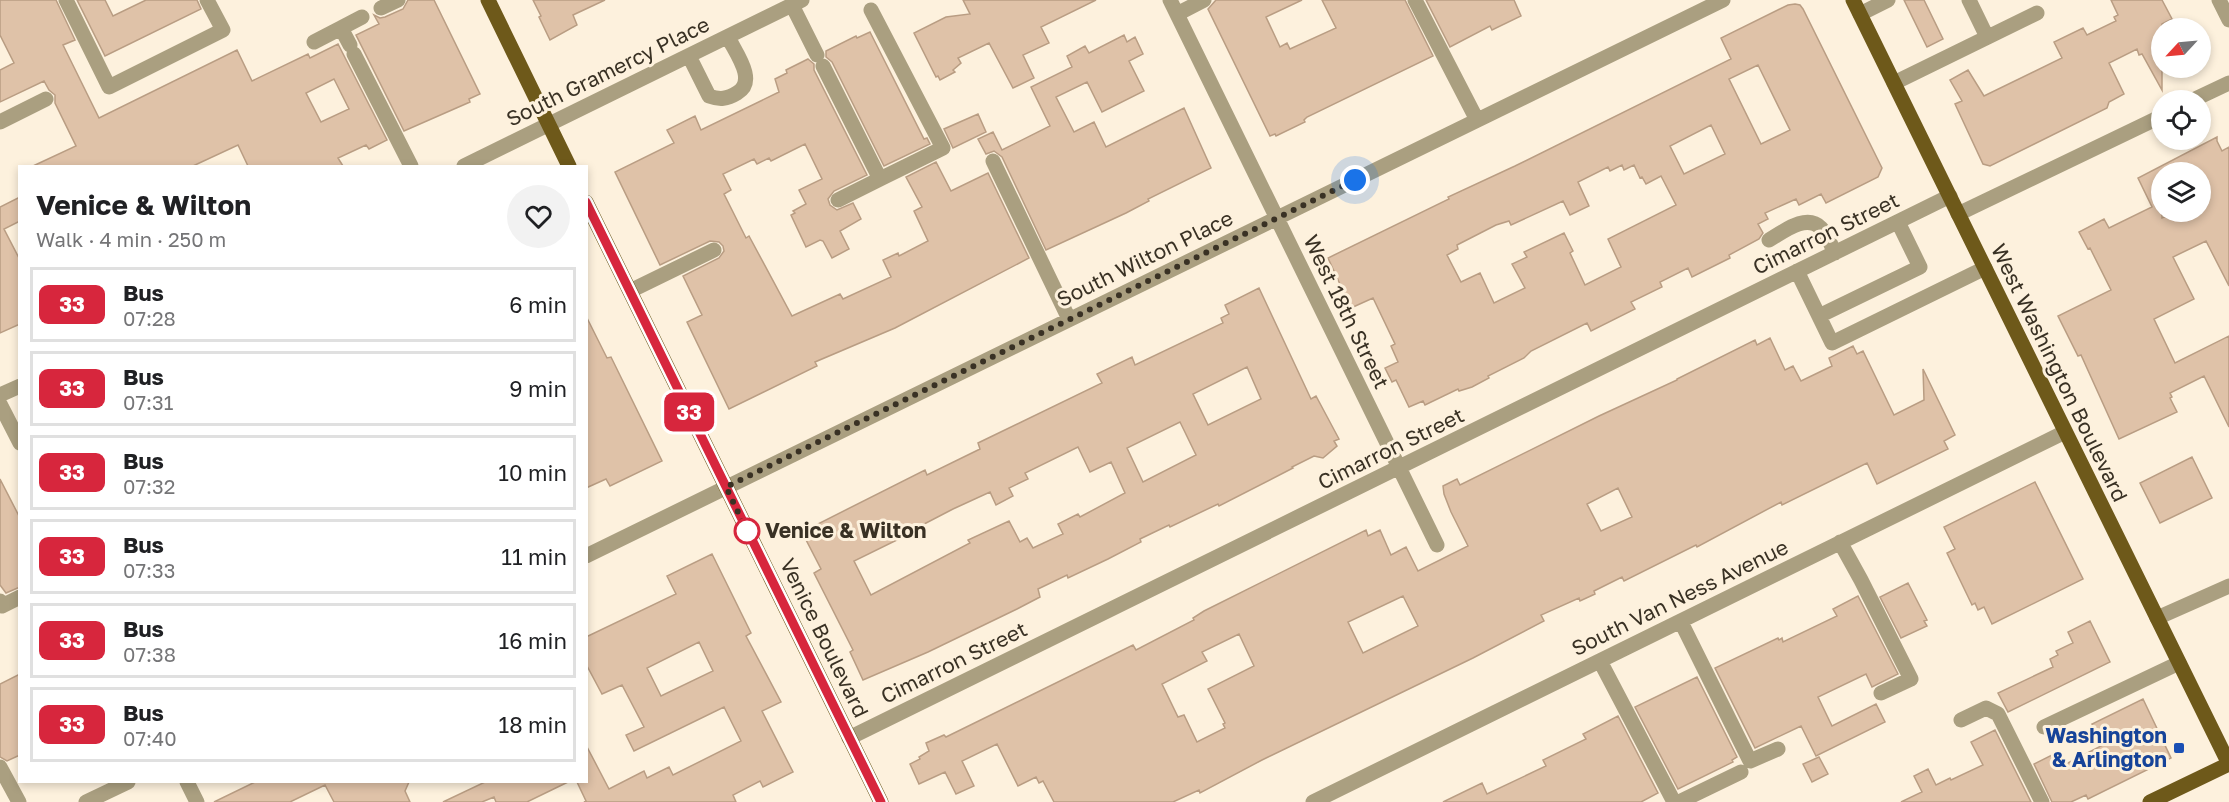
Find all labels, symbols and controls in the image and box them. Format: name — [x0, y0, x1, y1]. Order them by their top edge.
street label: South Gramercy Place — [502, 11, 713, 132]
north arrow — [2151, 18, 2211, 78]
map controls — [2151, 18, 2211, 222]
button: locate — [2151, 90, 2211, 150]
button: layers — [2151, 162, 2211, 222]
your location — [1340, 165, 1370, 195]
button: heart — [507, 185, 570, 248]
street label: Cimarron Street — [1748, 186, 1903, 280]
text: Venice & Wilton — [36, 188, 251, 221]
street label: South Wilton Place — [1052, 204, 1237, 312]
text: Walk · 4 min · 250 m — [36, 227, 226, 251]
street label: West 18th Street — [1298, 230, 1395, 393]
street label: West Washington Boulevard — [1986, 239, 2134, 506]
text: Bus — [123, 279, 164, 306]
text: 33 — [59, 291, 85, 317]
text: 6 min — [509, 291, 567, 318]
text: 07:28 — [123, 306, 176, 330]
text: Bus — [123, 363, 164, 390]
text: 33 — [59, 375, 85, 401]
text: 9 min — [509, 375, 567, 402]
text: 07:31 — [123, 390, 173, 414]
line badge: 33 — [662, 392, 716, 432]
text: 33 — [676, 399, 702, 425]
street label: Cimarron Street — [1313, 401, 1468, 495]
text: Bus — [123, 447, 164, 474]
text: 33 — [59, 459, 85, 485]
text: 10 min — [498, 459, 567, 486]
text: 07:32 — [123, 474, 175, 498]
place label: Venice & Wilton — [765, 517, 926, 543]
marker: Venice & Wilton — [734, 518, 760, 544]
text: Bus — [123, 531, 164, 558]
street label: South Van Ness Avenue — [1567, 533, 1792, 661]
text: 33 — [59, 543, 85, 569]
text: 11 min — [501, 543, 567, 570]
street label: Venice Boulevard — [775, 554, 875, 721]
text: 07:33 — [123, 558, 175, 582]
text: Bus — [123, 615, 164, 642]
street label: Cimarron Street — [876, 615, 1031, 709]
text: 33 — [59, 627, 85, 653]
text: 16 min — [499, 627, 567, 654]
text: 07:38 — [123, 642, 176, 666]
text: Bus — [123, 699, 164, 726]
text: 33 — [59, 711, 85, 737]
text: 18 min — [499, 711, 567, 738]
place label: Washington & Arlington — [2045, 722, 2167, 772]
text: 07:40 — [123, 726, 177, 750]
marker: Washington & Arlington — [2172, 741, 2186, 755]

